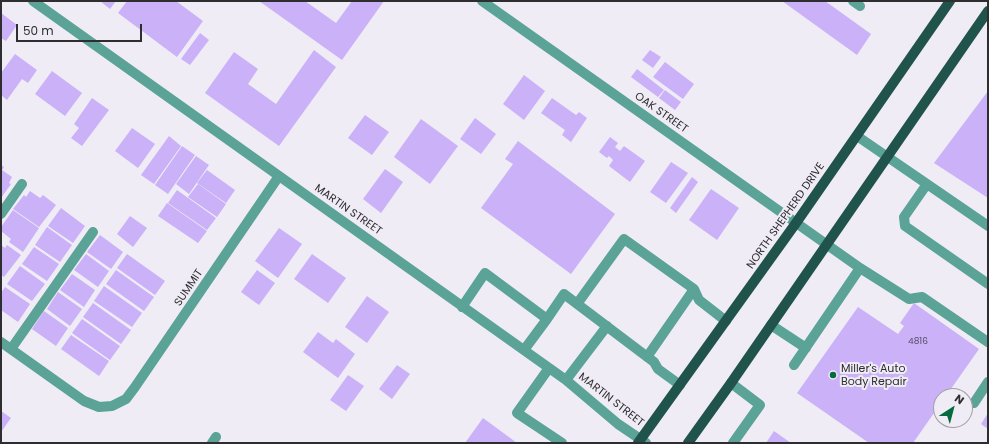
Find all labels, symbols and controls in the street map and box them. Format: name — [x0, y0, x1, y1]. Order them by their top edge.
scale bar — [18, 16, 144, 42]
text: 50 m — [23, 22, 54, 39]
street label: OAK STREET — [632, 90, 690, 136]
street label: NORTH SHEPHERD DRIVE — [744, 160, 828, 272]
street label: MARTIN STREET — [312, 182, 384, 238]
street label: SUMMIT — [172, 267, 206, 309]
house number: 4816 — [908, 337, 928, 347]
place label: Miller's Auto Body Repair — [841, 362, 907, 388]
street label: MARTIN STREET — [576, 370, 646, 430]
marker: Miller's Auto Body Repair — [828, 370, 838, 380]
north arrow — [933, 388, 973, 428]
text: N — [951, 390, 968, 408]

